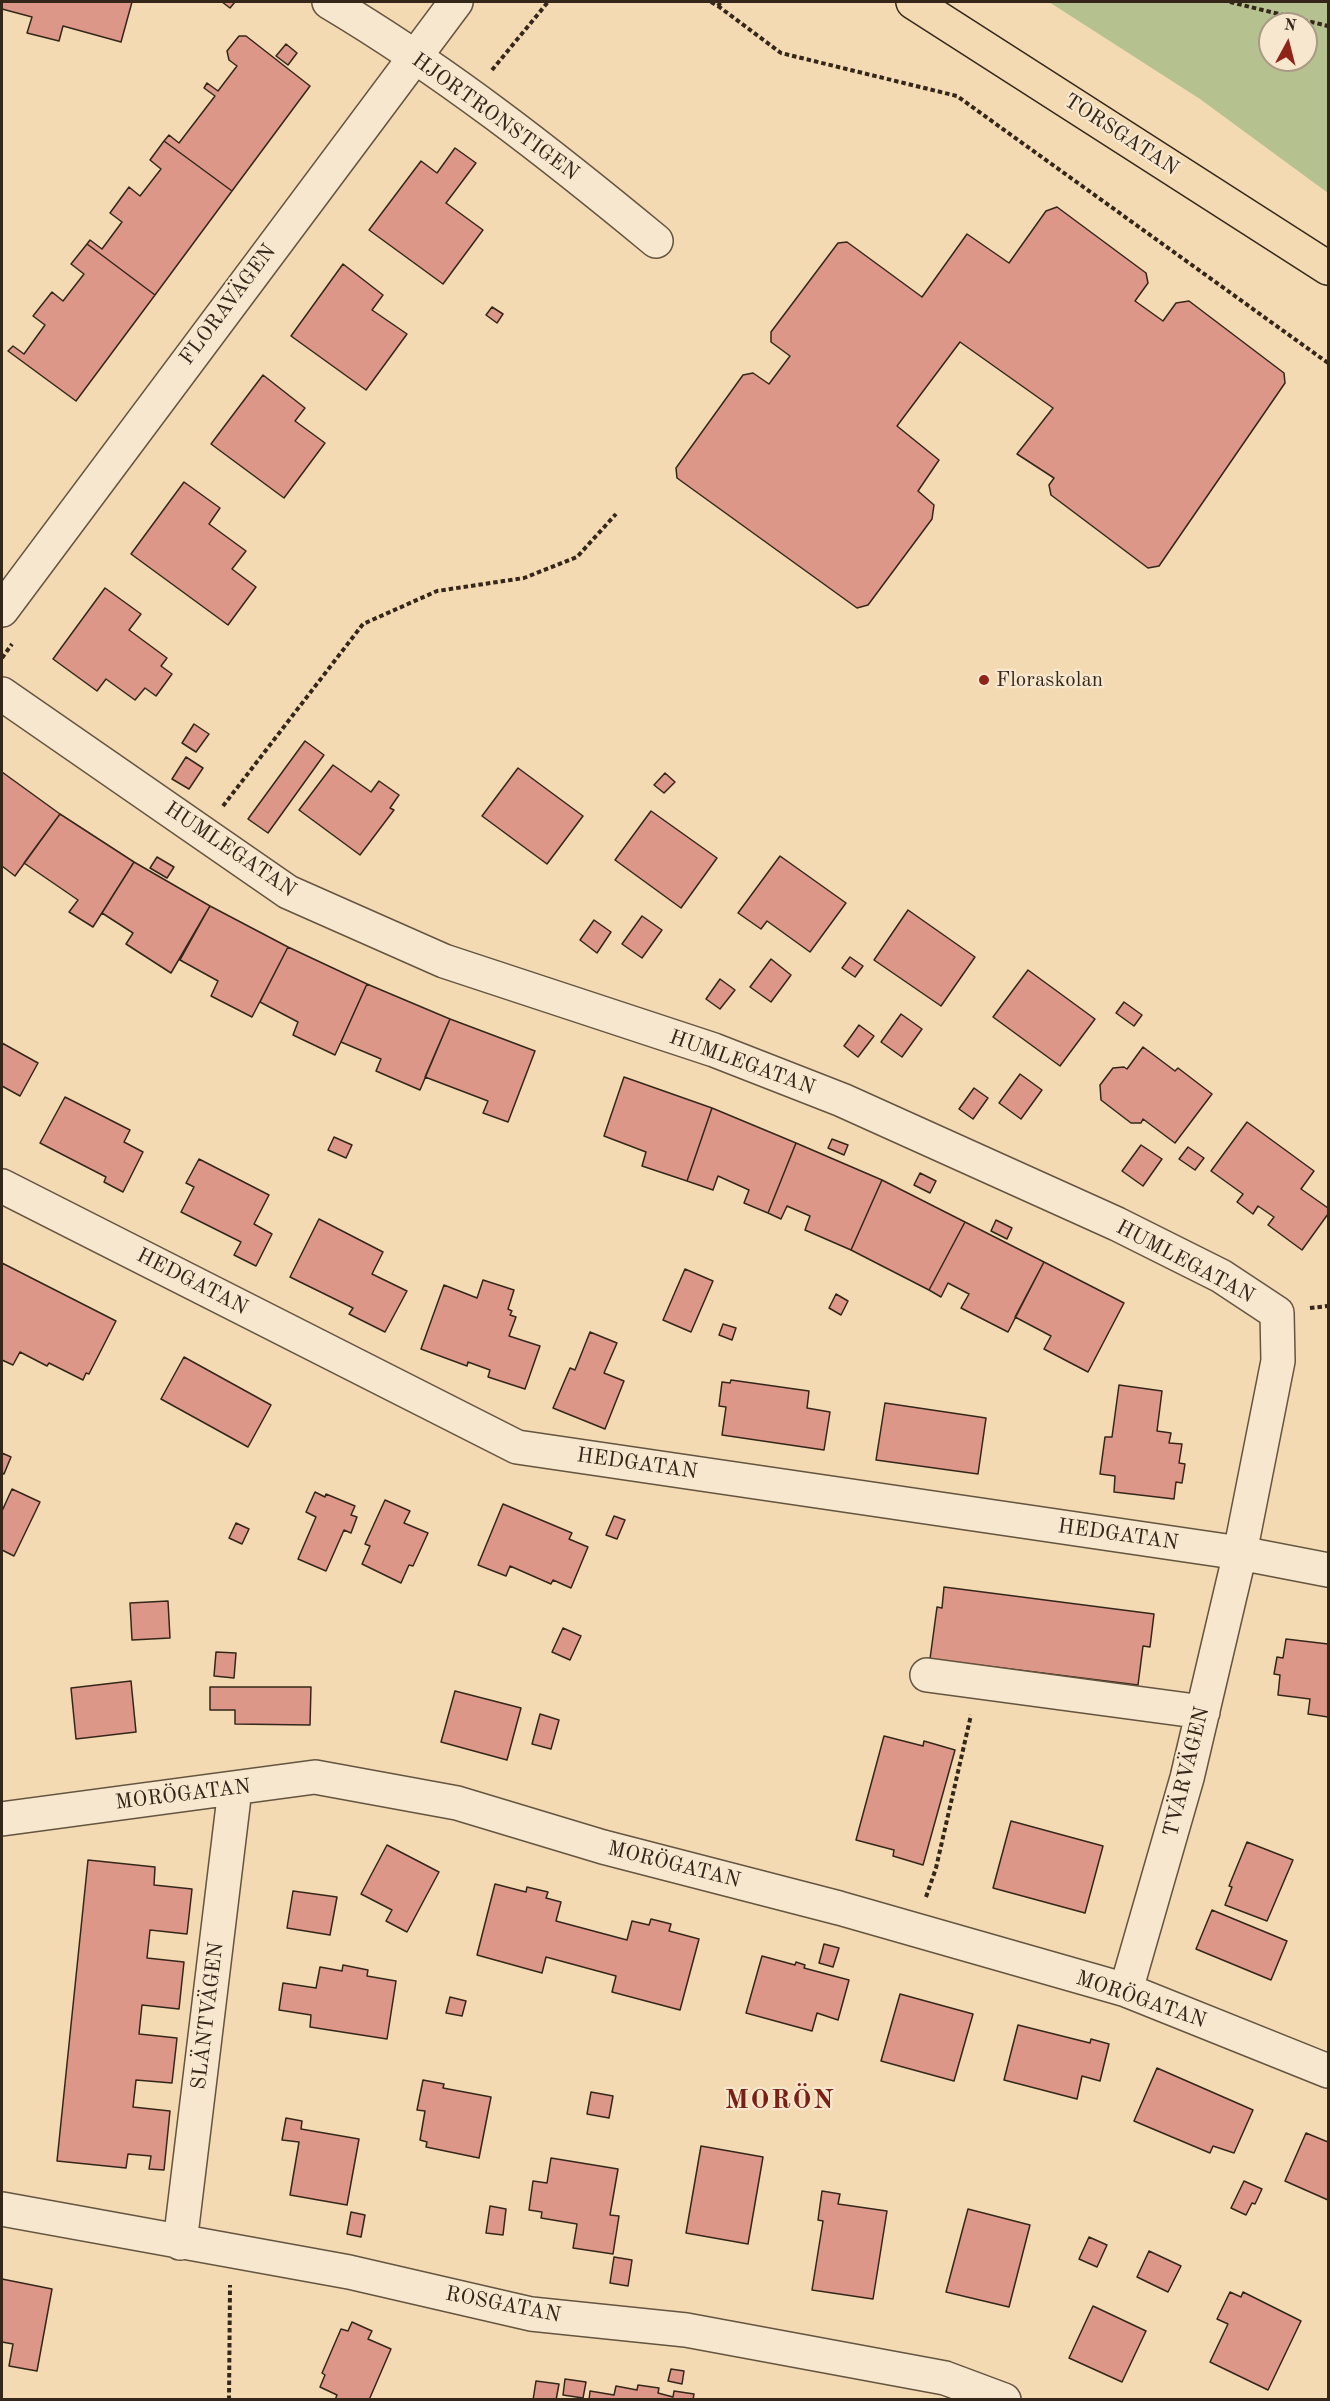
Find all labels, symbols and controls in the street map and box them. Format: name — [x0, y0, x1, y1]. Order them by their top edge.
north arrow — [1258, 12, 1318, 72]
text: N — [1283, 17, 1297, 35]
street label: HJORTRONSTIGEN — [406, 48, 584, 186]
street label: TORSGATAN — [1059, 89, 1183, 181]
street label: FLORAVÄGEN — [174, 240, 282, 370]
place label: Floraskolan — [996, 667, 1103, 693]
marker: Floraskolan — [977, 673, 991, 687]
street label: HUMLEGATAN — [159, 797, 301, 903]
street label: HUMLEGATAN — [666, 1025, 818, 1101]
street label: HUMLEGATAN — [1111, 1215, 1259, 1309]
street label: HEDGATAN — [132, 1243, 252, 1321]
street label: HEDGATAN — [575, 1443, 699, 1485]
street label: HEDGATAN — [1056, 1514, 1180, 1556]
street label: TVÄRVÄGEN — [1159, 1704, 1215, 1840]
street label: MORÖGATAN — [114, 1774, 252, 1816]
street label: MORÖGATAN — [605, 1836, 743, 1894]
street label: SLÄNTVÄGEN — [186, 1941, 230, 2091]
street label: MORÖGATAN — [1073, 1966, 1209, 2034]
district label: MORÖN — [725, 2085, 835, 2117]
street label: ROSGATAN — [443, 2281, 563, 2329]

